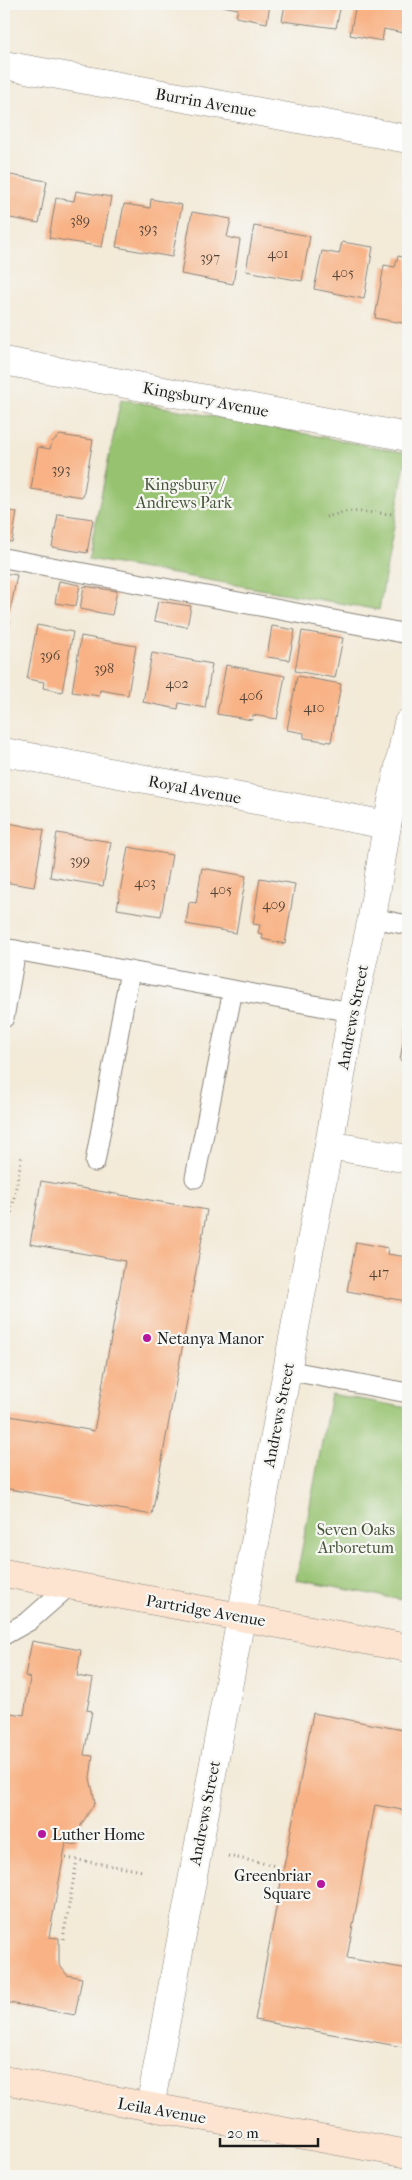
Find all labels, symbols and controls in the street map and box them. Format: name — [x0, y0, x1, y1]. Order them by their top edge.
street label: Burrin Avenue — [154, 84, 258, 121]
house number: 389 — [70, 212, 90, 229]
house number: 393 — [139, 220, 157, 237]
house number: 401 — [268, 245, 288, 262]
house number: 397 — [200, 249, 220, 266]
house number: 405 — [332, 264, 354, 281]
street label: Kingsbury Avenue — [141, 378, 271, 421]
house number: 393 — [52, 461, 70, 478]
park label: Kingsbury / Andrews Park — [135, 475, 233, 512]
house number: 396 — [40, 647, 61, 664]
house number: 398 — [94, 660, 114, 677]
house number: 402 — [165, 675, 189, 692]
house number: 406 — [239, 687, 263, 704]
house number: 410 — [304, 699, 324, 716]
street label: Royal Avenue — [147, 771, 243, 808]
house number: 399 — [70, 852, 90, 869]
house number: 403 — [134, 874, 156, 891]
house number: 405 — [210, 881, 232, 898]
house number: 409 — [262, 896, 286, 913]
street label: Andrews Street — [333, 963, 372, 1072]
house number: 417 — [369, 1264, 389, 1281]
place label: Netanya Manor — [157, 1329, 264, 1348]
marker: Netanya Manor — [141, 1332, 153, 1344]
street label: Andrews Street — [259, 1361, 298, 1470]
park label: Seven Oaks Arboretum — [317, 1520, 395, 1557]
street label: Partridge Avenue — [145, 1591, 267, 1630]
street label: Andrews Street — [185, 1759, 224, 1868]
place label: Luther Home — [52, 1825, 145, 1844]
marker: Luther Home — [36, 1828, 48, 1840]
place label: Greenbriar Square — [234, 1866, 311, 1903]
marker: Greenbriar Square — [315, 1878, 327, 1890]
street label: Leila Avenue — [116, 2093, 208, 2128]
scale bar — [220, 2115, 317, 2147]
text: 20 m — [227, 2124, 259, 2142]

